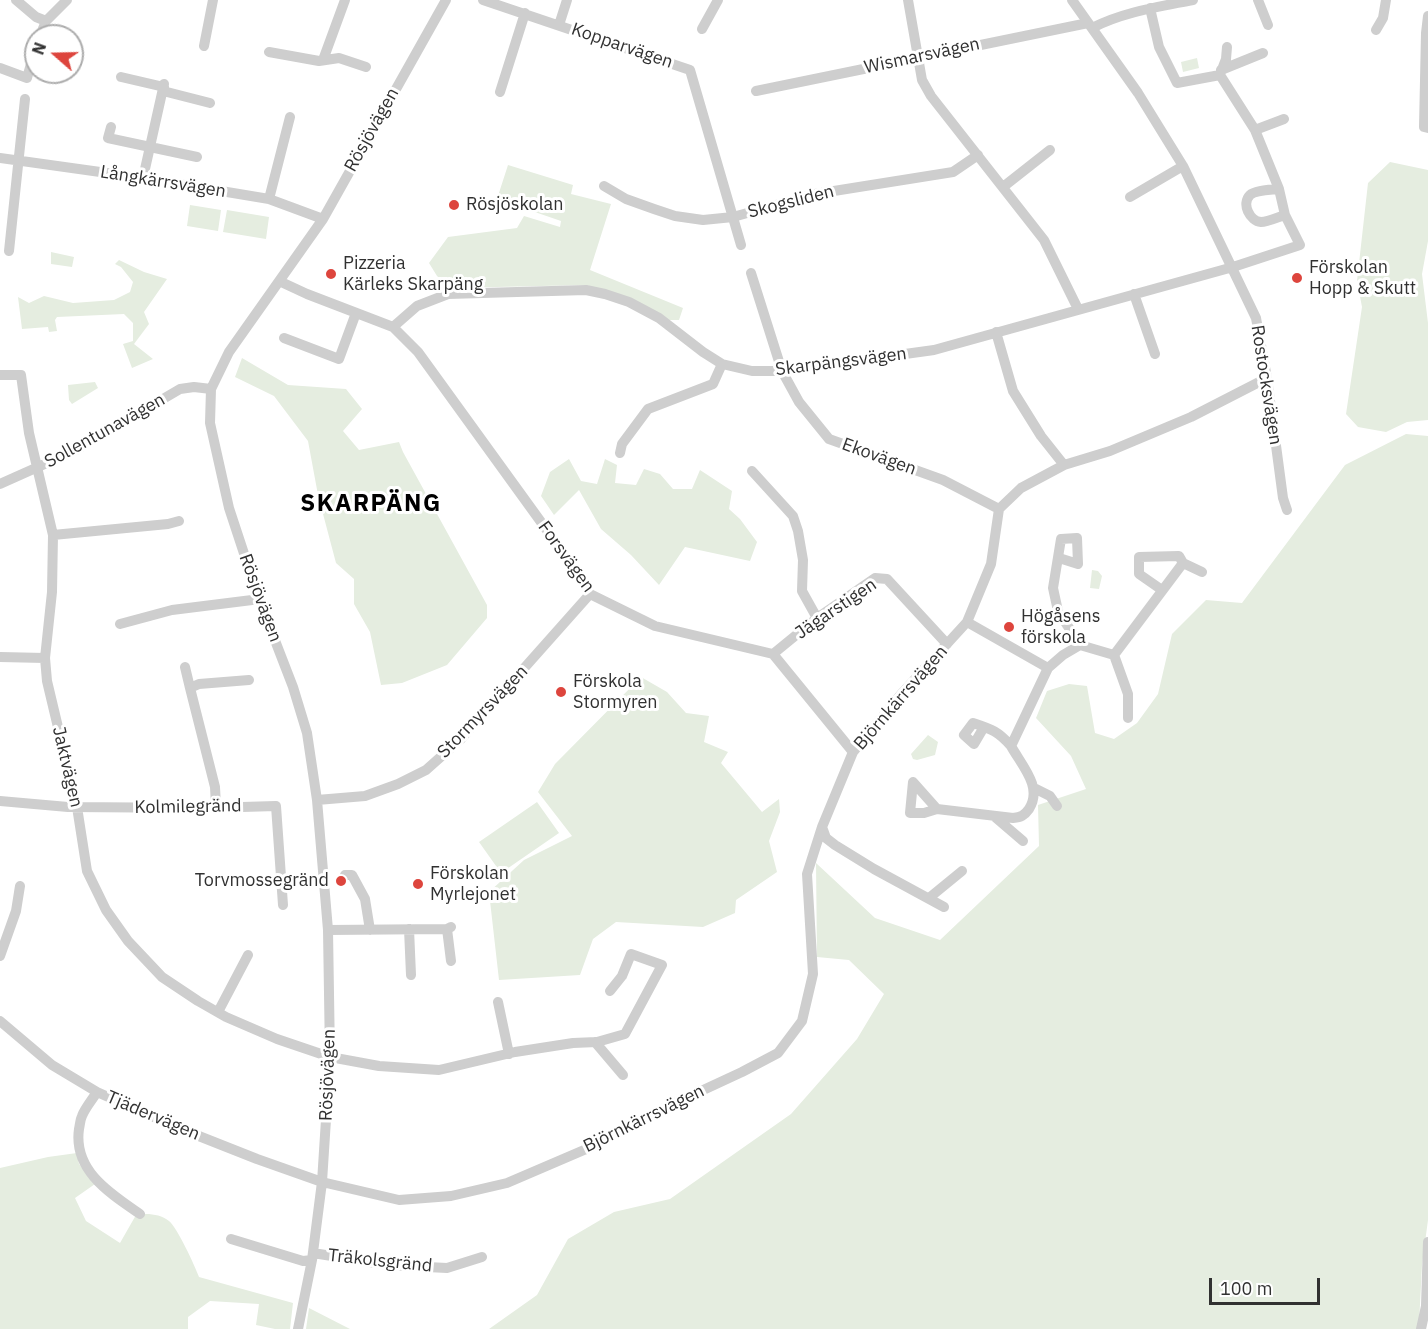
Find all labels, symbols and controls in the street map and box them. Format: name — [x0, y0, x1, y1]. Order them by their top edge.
street label: Kopparvägen — [568, 19, 676, 73]
north arrow — [24, 24, 84, 84]
street label: Wismarsvägen — [862, 33, 982, 79]
text: N — [28, 40, 50, 57]
street label: Rösjövägen — [340, 84, 404, 176]
street label: Långkärrsvägen — [99, 161, 227, 203]
street label: Skogsliden — [746, 181, 836, 223]
place label: Rösjöskolan — [466, 194, 563, 216]
marker: Rösjöskolan — [447, 198, 461, 212]
place label: Pizzeria Kärleks Skarpäng — [343, 253, 483, 296]
place label: Förskolan Hopp & Skutt — [1309, 257, 1416, 300]
marker: Pizzeria Kärleks Skarpäng — [324, 267, 338, 281]
marker: Förskolan Hopp & Skutt — [1290, 271, 1304, 285]
street label: Rostocksvägen — [1246, 324, 1286, 446]
street label: Skarpängsvägen — [774, 343, 908, 381]
street label: Sollentunavägen — [41, 389, 169, 473]
street label: Ekovägen — [839, 434, 919, 480]
district label: SKARPÄNG — [300, 490, 442, 518]
street label: Forsvägen — [533, 517, 599, 597]
street label: Rösjövägen — [234, 551, 286, 645]
street label: Jägarstigen — [791, 574, 881, 644]
place label: Högåsens förskola — [1021, 606, 1101, 648]
marker: Högåsens förskola — [1002, 620, 1016, 634]
street label: Björnkärrsvägen — [850, 641, 952, 755]
street label: Stormyrsvägen — [433, 661, 533, 763]
place label: Förskola Stormyren — [573, 671, 658, 714]
marker: Förskola Stormyren — [554, 685, 568, 699]
street label: Jaktvägen — [47, 725, 87, 809]
street label: Kolmilegränd — [134, 795, 242, 819]
place label: Förskolan Myrlejonet — [430, 863, 516, 906]
place label: Torvmossegränd — [195, 870, 329, 892]
marker: Torvmossegränd — [334, 874, 348, 888]
marker: Förskolan Myrlejonet — [411, 877, 425, 891]
street label: Rösjövägen — [316, 1028, 340, 1122]
street label: Björnkärrsvägen — [580, 1080, 708, 1158]
street label: Tjädervägen — [103, 1087, 203, 1145]
street label: Träkolsgränd — [327, 1245, 433, 1277]
scale bar — [1212, 1266, 1323, 1304]
text: 100 m — [1220, 1277, 1272, 1300]

